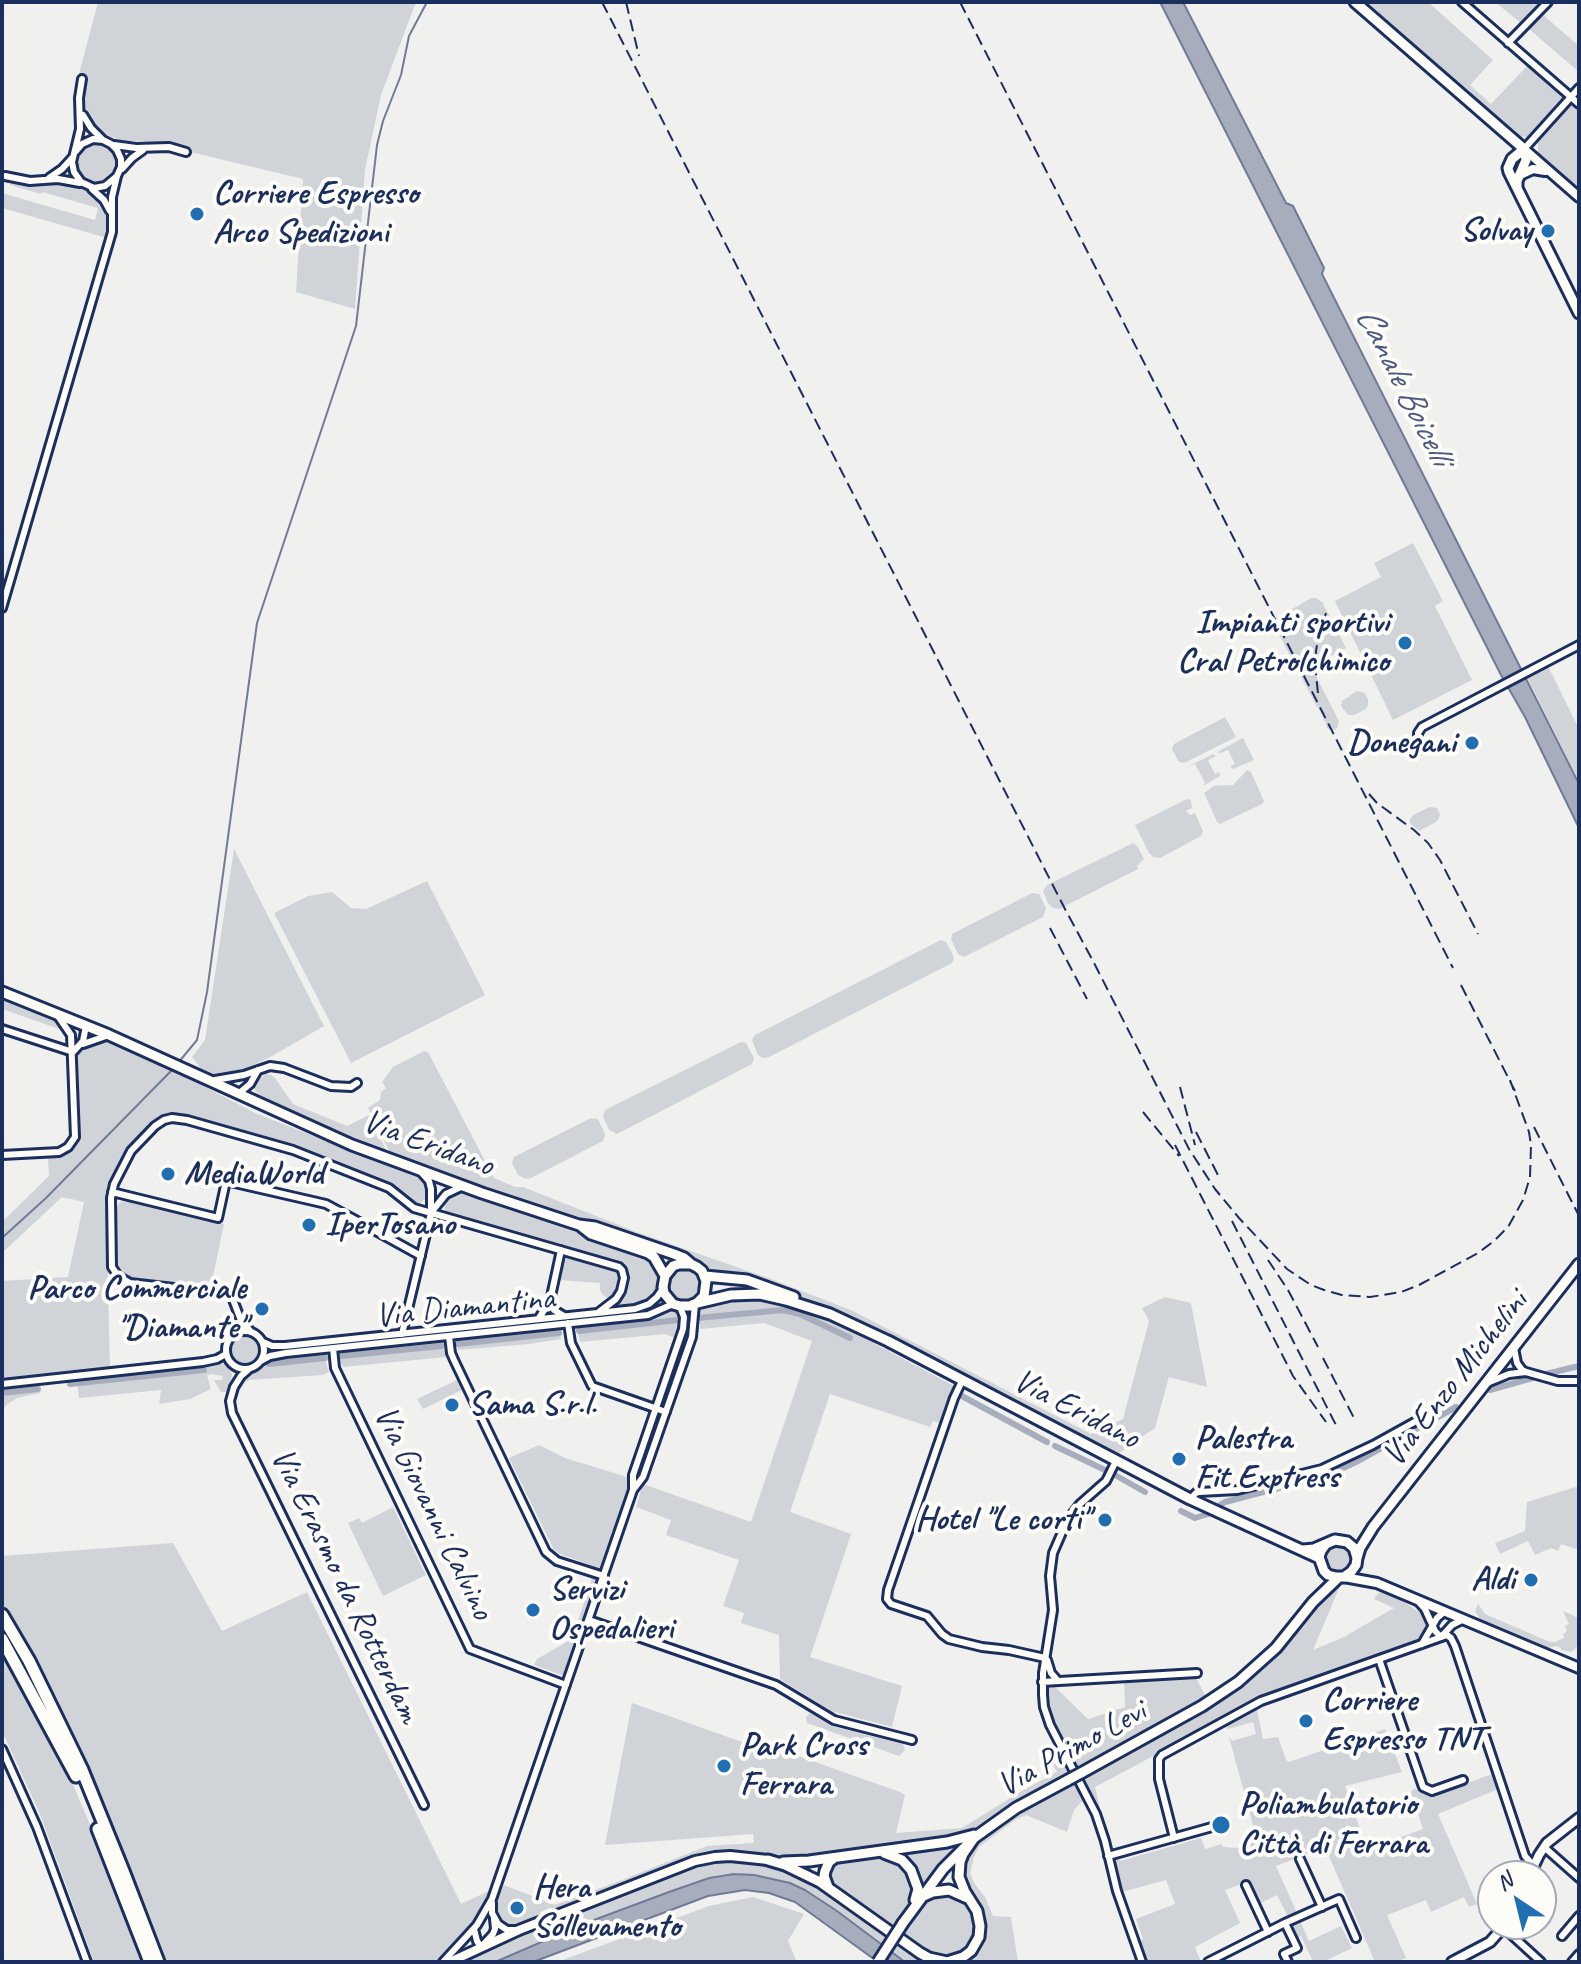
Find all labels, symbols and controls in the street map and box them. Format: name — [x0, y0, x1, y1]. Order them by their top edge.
place label: Corriere Espresso Arco Spedizioni — [213, 174, 418, 254]
marker: Corriere Espresso Arco Spedizioni — [188, 205, 206, 223]
place label: Solvay — [1460, 211, 1532, 251]
marker: Solvay — [1539, 222, 1557, 240]
water label: Canale Boicelli — [1345, 300, 1461, 472]
place label: Impianti sportivi Cral Petrolchimico — [1177, 603, 1389, 682]
marker: Impianti sportivi Cral Petrolchimico — [1396, 634, 1414, 652]
place label: Donegani — [1348, 723, 1456, 763]
marker: Donegani — [1463, 734, 1481, 752]
street label: Via Eridano — [357, 1102, 499, 1186]
place label: MediaWorld — [184, 1154, 323, 1194]
marker: MediaWorld — [159, 1165, 177, 1183]
place label: IperTosano — [325, 1205, 455, 1245]
marker: IperTosano — [300, 1216, 318, 1234]
place label: Parco Commerciale "Diamante" — [27, 1269, 246, 1348]
street label: Via Diamantina — [373, 1278, 557, 1338]
street label: Via Enzo Michelini — [1374, 1283, 1538, 1475]
marker: Parco Commerciale "Diamante" — [253, 1300, 271, 1318]
street label: Via Eridano — [1006, 1361, 1146, 1459]
place label: Sama S.r.l. — [468, 1385, 596, 1425]
marker: Sama S.r.l. — [443, 1396, 461, 1414]
street label: Via Giovanni Calvino — [364, 1400, 502, 1626]
place label: Palestra Fit Exptress — [1195, 1419, 1339, 1498]
street label: Via Erasmo da Rotterdam — [261, 1442, 429, 1730]
marker: Palestra Fit Exptress — [1170, 1450, 1188, 1468]
place label: Hotel "Le corti" — [915, 1500, 1089, 1540]
marker: Hotel "Le corti" — [1096, 1511, 1114, 1529]
place label: Aldi — [1471, 1560, 1515, 1600]
place label: Servizi Ospedalieri — [549, 1570, 673, 1650]
marker: Aldi — [1522, 1571, 1540, 1589]
marker: Servizi Ospedalieri — [524, 1601, 542, 1619]
place label: Corriere Espresso TNT — [1322, 1681, 1483, 1760]
street label: Via Primo Levi — [991, 1691, 1153, 1807]
marker: Corriere Espresso TNT — [1297, 1712, 1315, 1730]
place label: Park Cross Ferrara — [740, 1726, 867, 1806]
marker: Park Cross Ferrara — [715, 1757, 733, 1775]
place label: Poliambulatorio Città di Ferrara — [1239, 1785, 1428, 1864]
marker: Poliambulatorio Città di Ferrara — [1210, 1814, 1232, 1836]
north arrow — [1477, 1860, 1557, 1940]
text: N — [1491, 1867, 1518, 1897]
place label: Hera Sollevamento — [533, 1868, 681, 1948]
marker: Hera Sollevamento — [508, 1899, 526, 1917]

